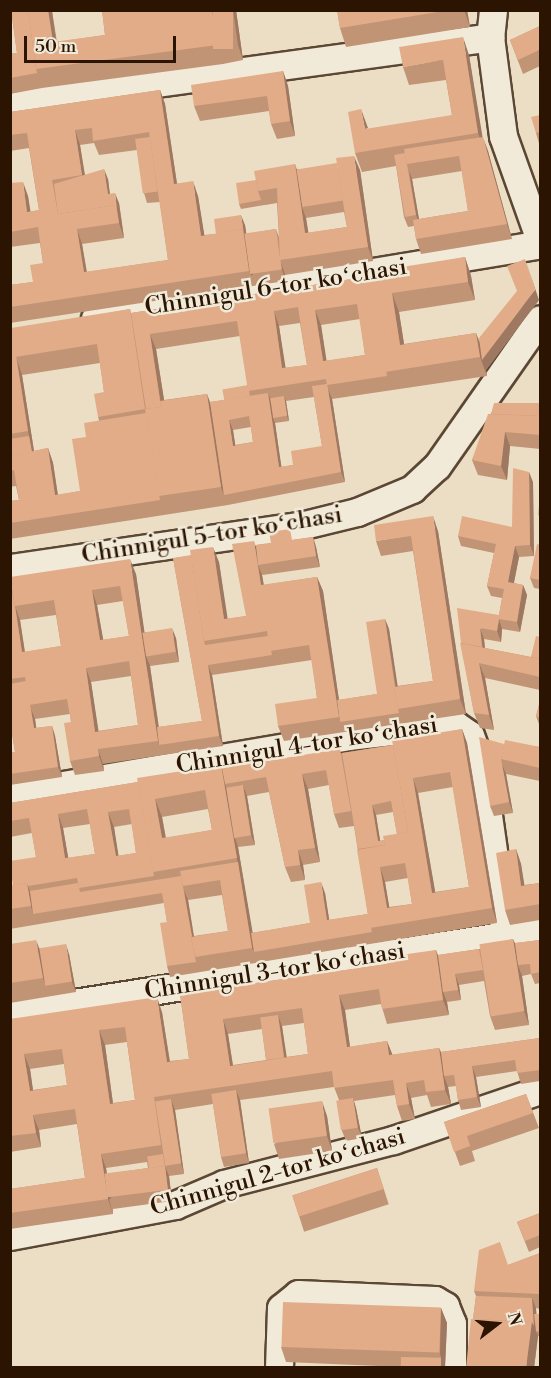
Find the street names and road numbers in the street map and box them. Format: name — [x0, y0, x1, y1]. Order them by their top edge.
street label: Chinnigul 6-tor koʻchasi — [143, 253, 409, 323]
street label: Chinnigul 5-tor koʻchasi — [80, 501, 344, 571]
street label: Chinnigul 4-tor koʻchasi — [174, 711, 440, 781]
street label: Chinnigul 3-tor koʻchasi — [143, 937, 407, 1007]
street label: Chinnigul 2-tor koʻchasi — [147, 1123, 409, 1223]

